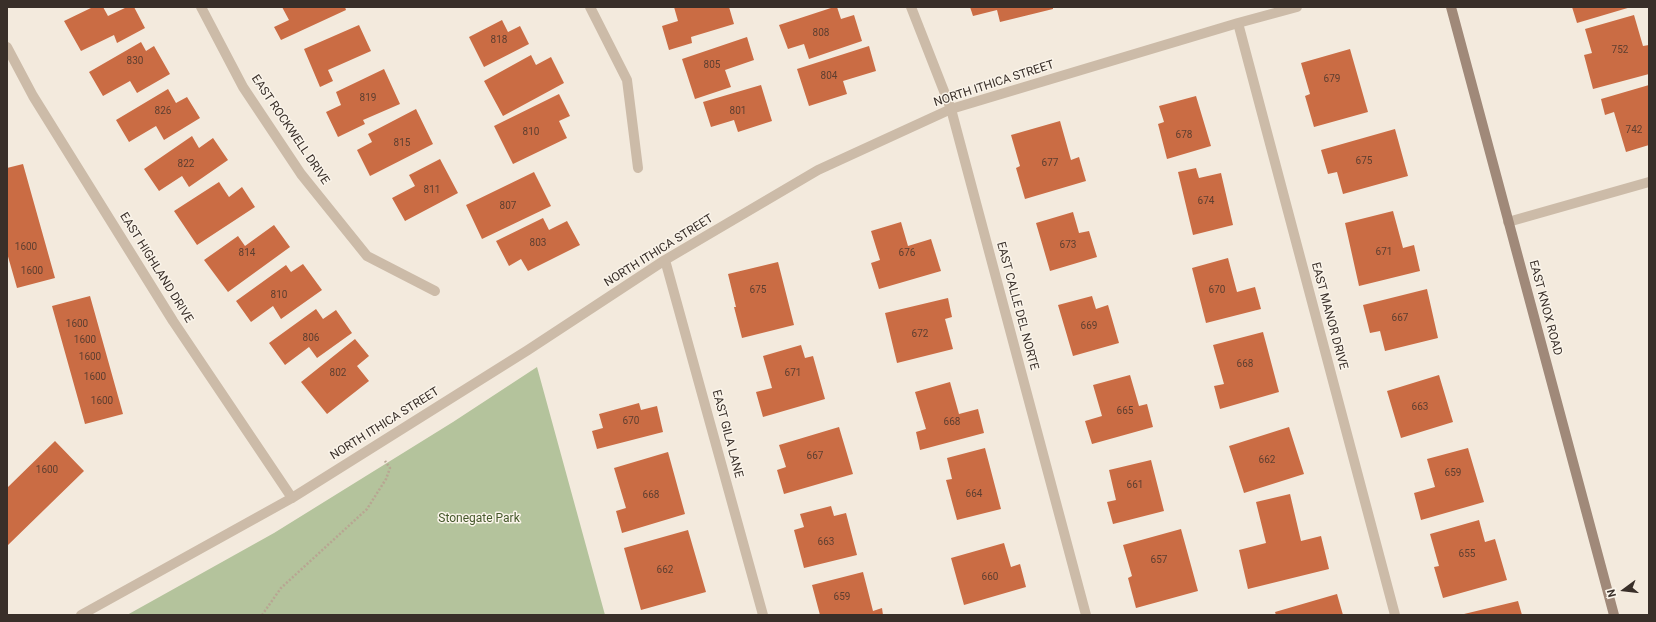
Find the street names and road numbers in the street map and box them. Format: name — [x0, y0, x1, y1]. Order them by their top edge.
street label: NORTH ITHICA STREET — [932, 58, 1056, 110]
street label: EAST ROCKWELL DRIVE — [248, 72, 332, 188]
street label: EAST HIGHLAND DRIVE — [116, 210, 196, 326]
street label: NORTH ITHICA STREET — [602, 212, 716, 290]
street label: EAST CALLE DEL NORTE — [993, 240, 1041, 372]
street label: EAST KNOX ROAD — [1525, 259, 1565, 357]
street label: EAST MANOR DRIVE — [1308, 261, 1350, 371]
street label: NORTH ITHICA STREET — [328, 385, 442, 463]
street label: EAST GILA LANE — [708, 388, 746, 480]

